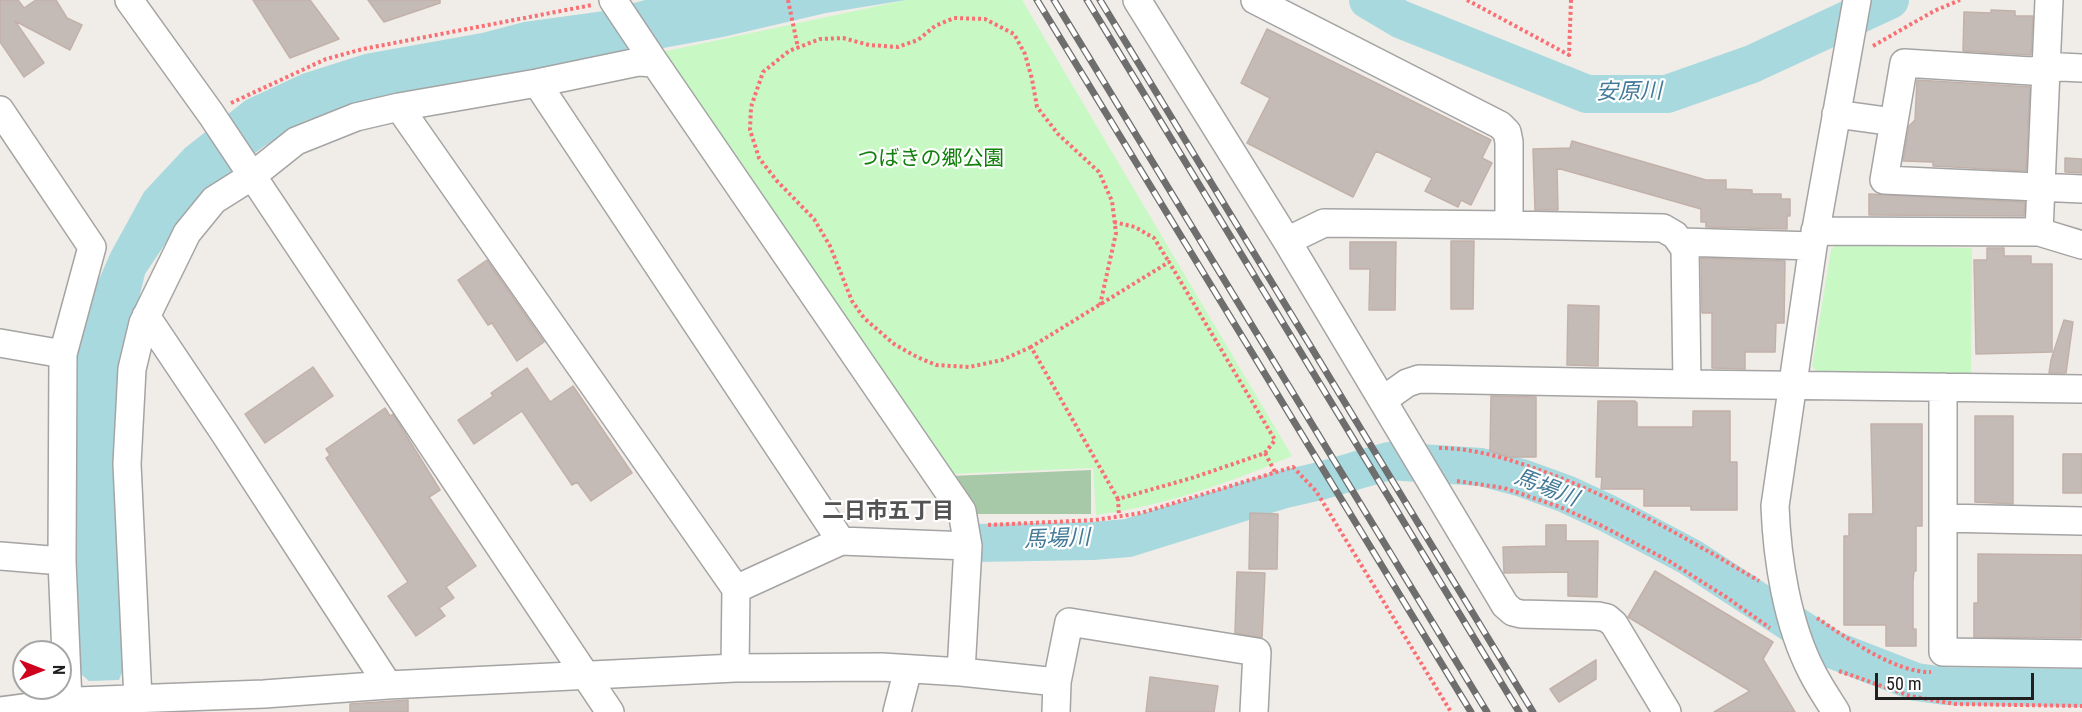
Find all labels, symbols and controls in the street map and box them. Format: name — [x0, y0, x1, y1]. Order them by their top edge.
water label: 安原川 — [1596, 79, 1662, 107]
park label: つばきの郷公園 — [858, 147, 1004, 173]
water label: 馬場川 — [1510, 465, 1582, 513]
district label: 二日市五丁目 — [822, 499, 954, 525]
water label: 馬場川 — [1024, 526, 1090, 554]
north arrow — [12, 640, 72, 700]
scale bar — [1878, 661, 2037, 699]
text: N — [49, 665, 68, 675]
text: 50 m — [1886, 673, 1921, 694]

